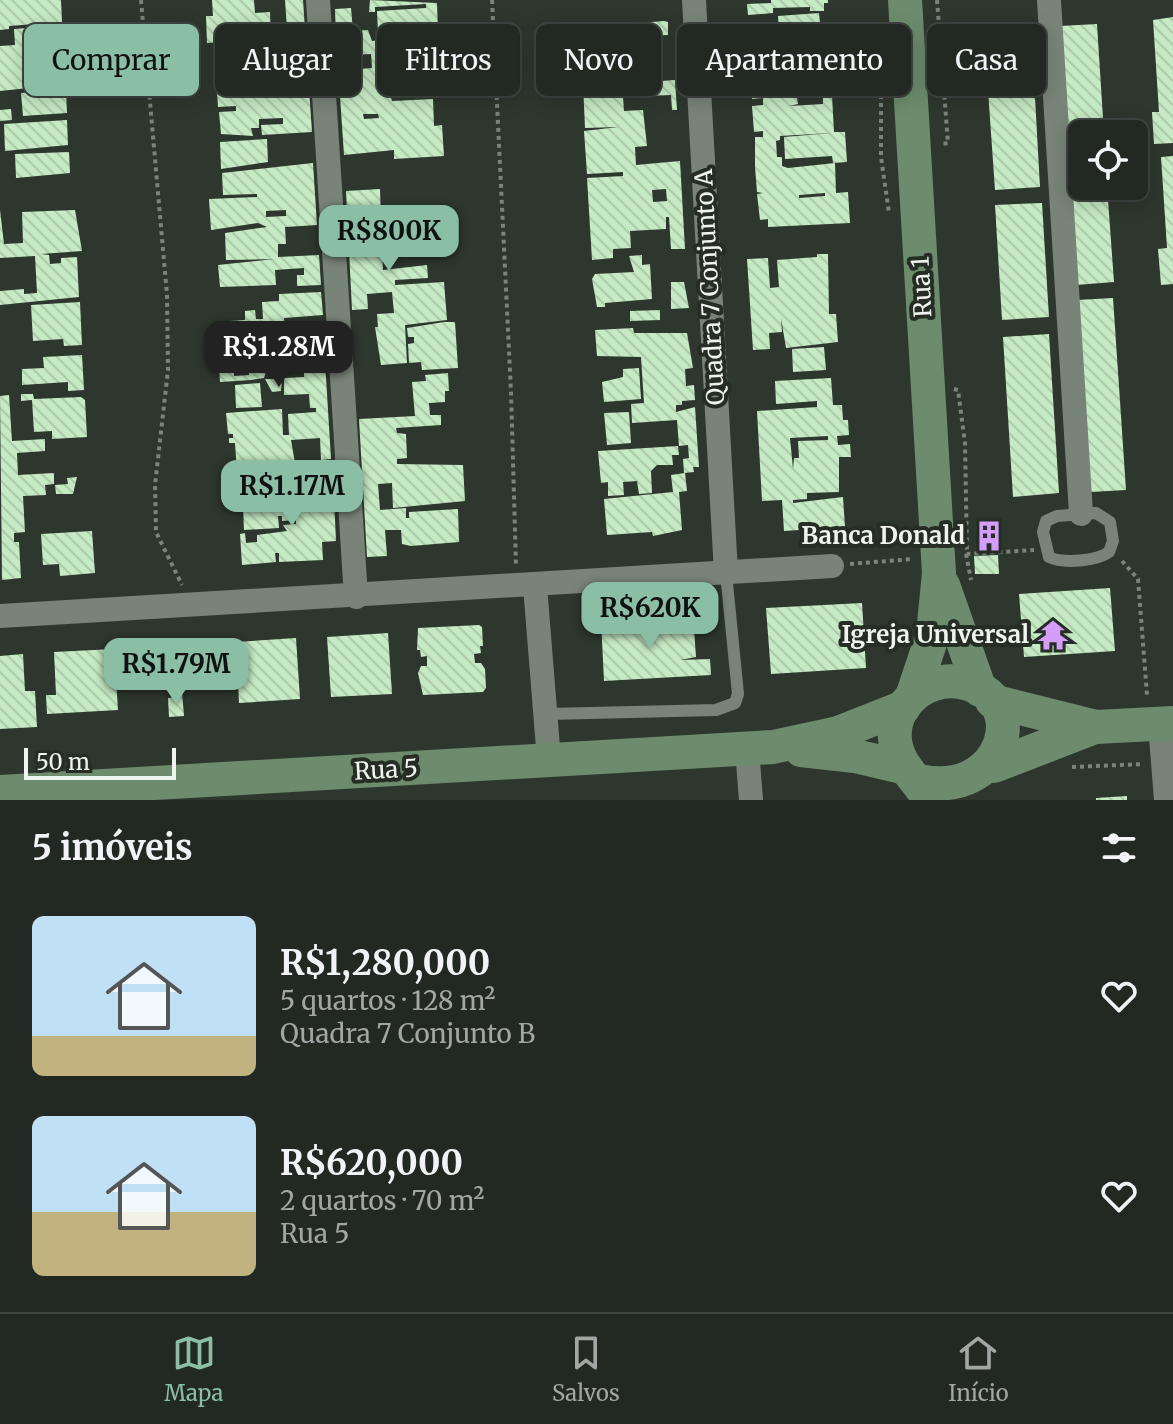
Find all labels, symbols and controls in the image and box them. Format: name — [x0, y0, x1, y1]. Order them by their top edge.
chip: Comprar — [24, 24, 199, 96]
chip: Alugar — [215, 24, 361, 96]
chip: Filtros — [377, 24, 520, 96]
chip: Novo — [536, 24, 661, 96]
chip: Apartamento — [677, 24, 911, 96]
chip: Casa — [927, 24, 1046, 96]
map controls — [1068, 120, 1148, 200]
button: locate — [1068, 120, 1148, 200]
street label: Quadra 7 Conjunto A — [688, 167, 731, 406]
pin: R$800K — [324, 205, 454, 273]
text: R$800K — [337, 214, 441, 247]
street label: Rua 1 — [904, 256, 939, 318]
pin: R$1.28M — [205, 321, 353, 389]
text: R$1.28M — [223, 330, 335, 363]
pin: R$1.17M — [218, 460, 366, 528]
text: R$1.17M — [239, 469, 345, 502]
building icon: Banca Donald — [972, 519, 1006, 553]
place label: Banca Donald — [801, 520, 965, 551]
pin: R$620K — [585, 582, 715, 650]
text: R$620K — [599, 591, 701, 624]
temple icon: Igreja Universal — [1036, 618, 1070, 652]
place label: Igreja Universal — [841, 619, 1029, 650]
pin: R$1.79M — [102, 638, 250, 706]
text: R$1.79M — [122, 647, 230, 680]
scale bar — [24, 744, 176, 780]
text: 50 m — [36, 748, 90, 776]
street label: Rua 5 — [353, 752, 419, 787]
icon: filters — [1097, 826, 1141, 870]
text: 5 imóveis — [32, 827, 193, 869]
text: R$1,280,000 — [280, 942, 490, 984]
icon: home — [96, 948, 192, 1044]
icon: heart — [1097, 974, 1141, 1018]
text: 5 quartos · 128 m² — [280, 984, 495, 1017]
text: Quadra 7 Conjunto B — [280, 1017, 535, 1050]
text: R$620,000 — [280, 1142, 463, 1184]
icon: home — [96, 1148, 192, 1244]
icon: heart — [1097, 1174, 1141, 1218]
text: 2 quartos · 70 m² — [280, 1184, 485, 1217]
text: Rua 5 — [280, 1217, 349, 1250]
tab: Mapa — [164, 1331, 223, 1407]
tab: Salvos — [552, 1331, 620, 1407]
tab: Início — [948, 1331, 1009, 1407]

